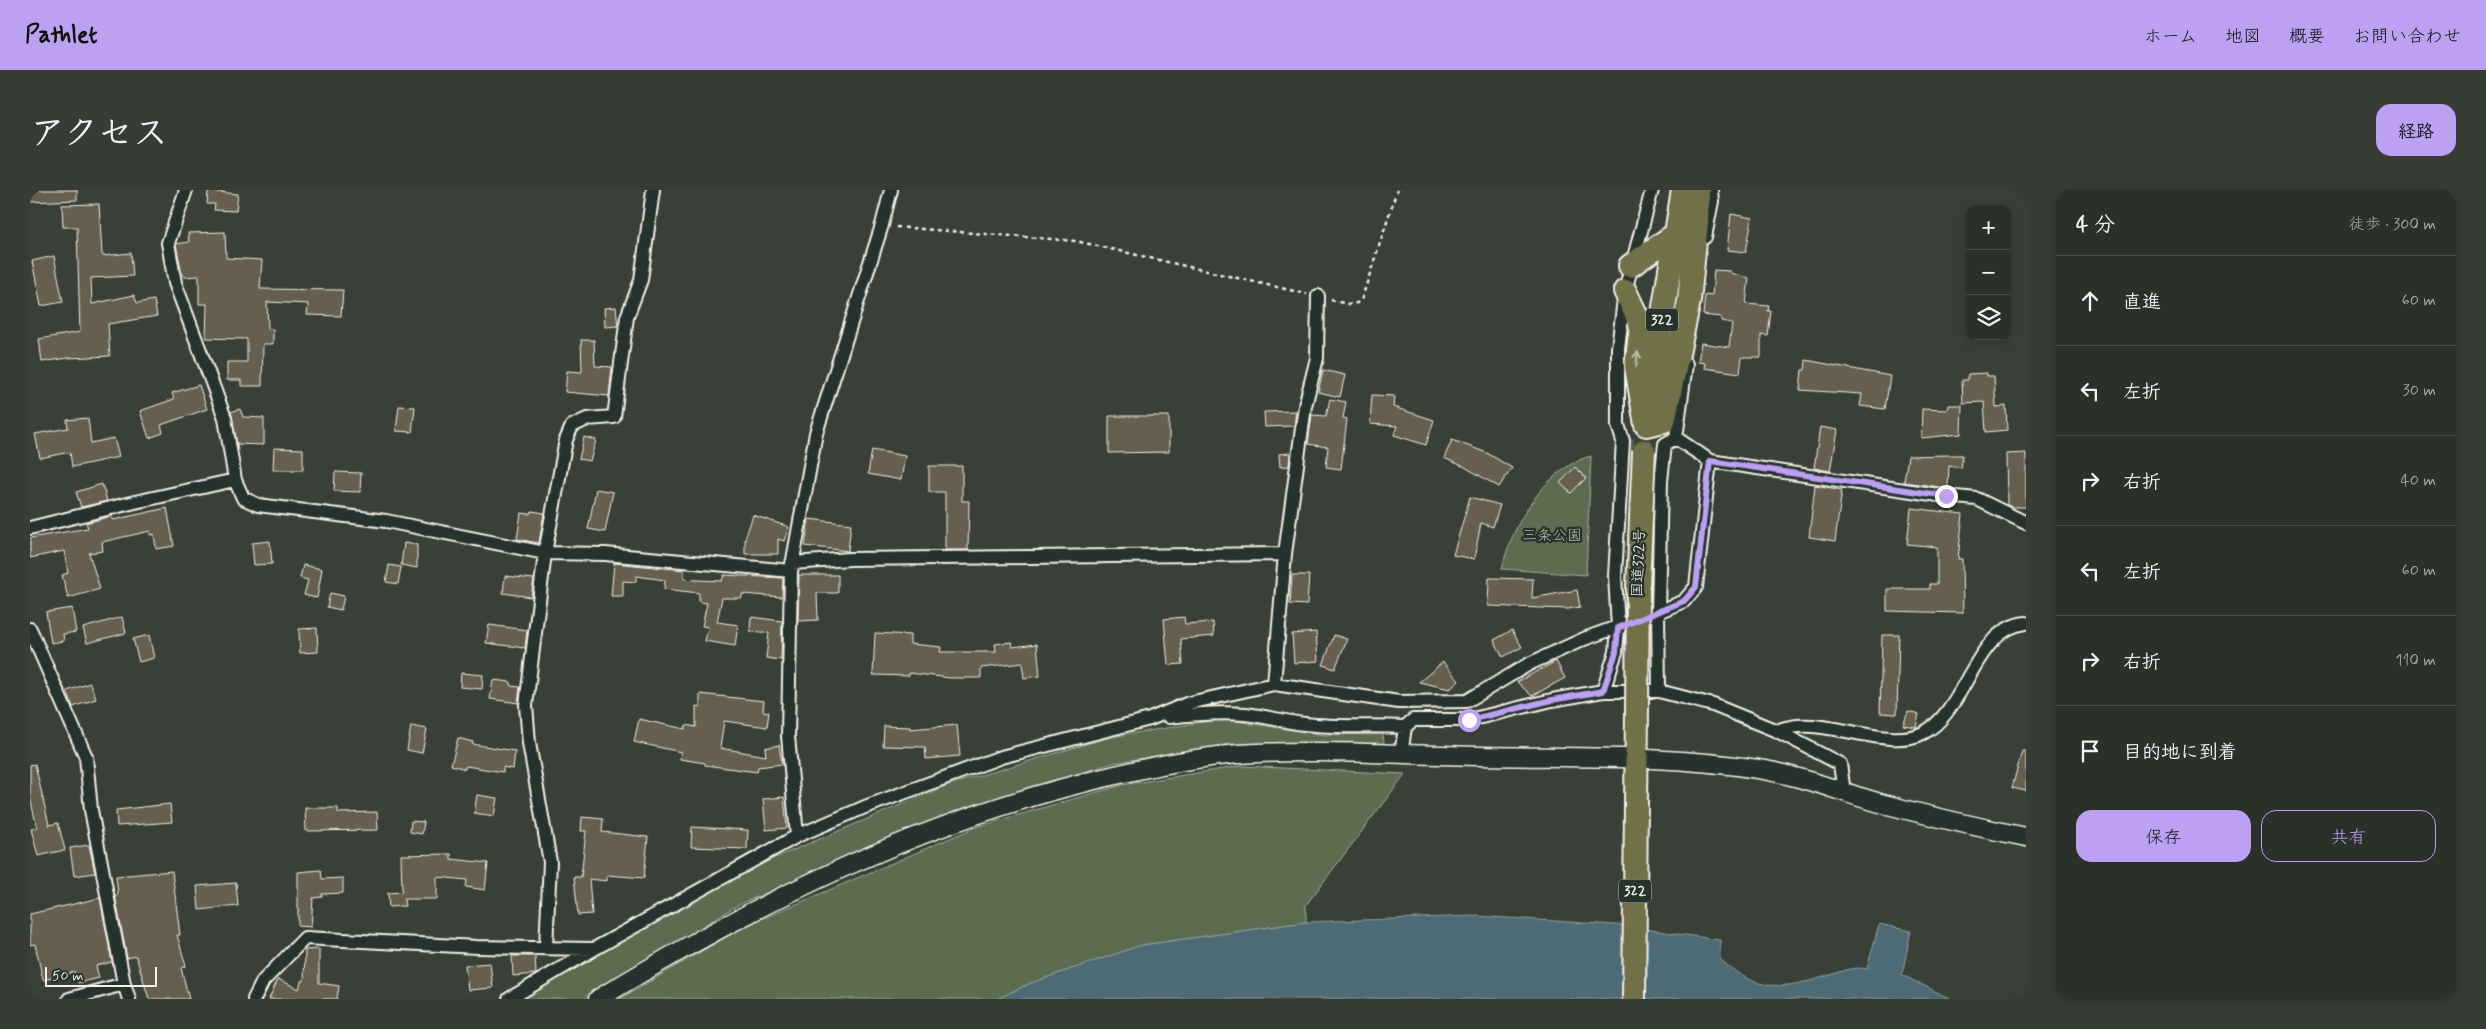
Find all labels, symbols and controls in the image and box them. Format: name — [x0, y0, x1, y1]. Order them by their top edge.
text: Pathlet — [25, 20, 97, 51]
text: ホーム — [2144, 25, 2197, 49]
text: 地図 — [2225, 25, 2261, 49]
text: 概要 — [2289, 25, 2325, 49]
text: お問い合わせ — [2353, 25, 2461, 49]
button: 経路 — [2376, 104, 2456, 156]
text: アクセス — [30, 111, 168, 157]
map controls — [1966, 205, 2011, 340]
button: + — [1966, 205, 2011, 250]
text: 4 分 — [2076, 211, 2115, 239]
text: 徒歩 · 300 m — [2349, 214, 2436, 235]
button: − — [1966, 250, 2011, 295]
icon: ahead — [2076, 287, 2104, 315]
text: 直進 — [2123, 290, 2161, 315]
text: 60 m — [2402, 290, 2436, 311]
button: layers — [1966, 295, 2011, 340]
road number: 322 — [1646, 308, 1678, 332]
one-way arrow — [1632, 352, 1642, 368]
icon: left — [2076, 377, 2104, 405]
text: 左折 — [2123, 380, 2161, 405]
text: 30 m — [2403, 380, 2436, 401]
icon: right — [2076, 467, 2104, 495]
text: 右折 — [2123, 470, 2161, 495]
text: 40 m — [2400, 470, 2436, 491]
route end — [1935, 485, 1958, 508]
park label: 三条公園 — [1522, 526, 1582, 546]
street label: 国道322号 — [1628, 528, 1650, 598]
icon: left — [2076, 557, 2104, 585]
text: 左折 — [2123, 560, 2161, 585]
text: 60 m — [2402, 560, 2436, 581]
icon: right — [2076, 647, 2104, 675]
text: 右折 — [2123, 650, 2161, 675]
text: 110 m — [2395, 650, 2436, 671]
route start — [1458, 709, 1481, 732]
icon: arrive — [2076, 737, 2104, 765]
text: 目的地に到着 — [2123, 740, 2237, 765]
button: 保存 — [2076, 810, 2251, 862]
button: 共有 — [2261, 810, 2436, 862]
road number: 322 — [1619, 879, 1651, 902]
scale bar — [45, 964, 158, 987]
text: 50 m — [52, 967, 83, 985]

